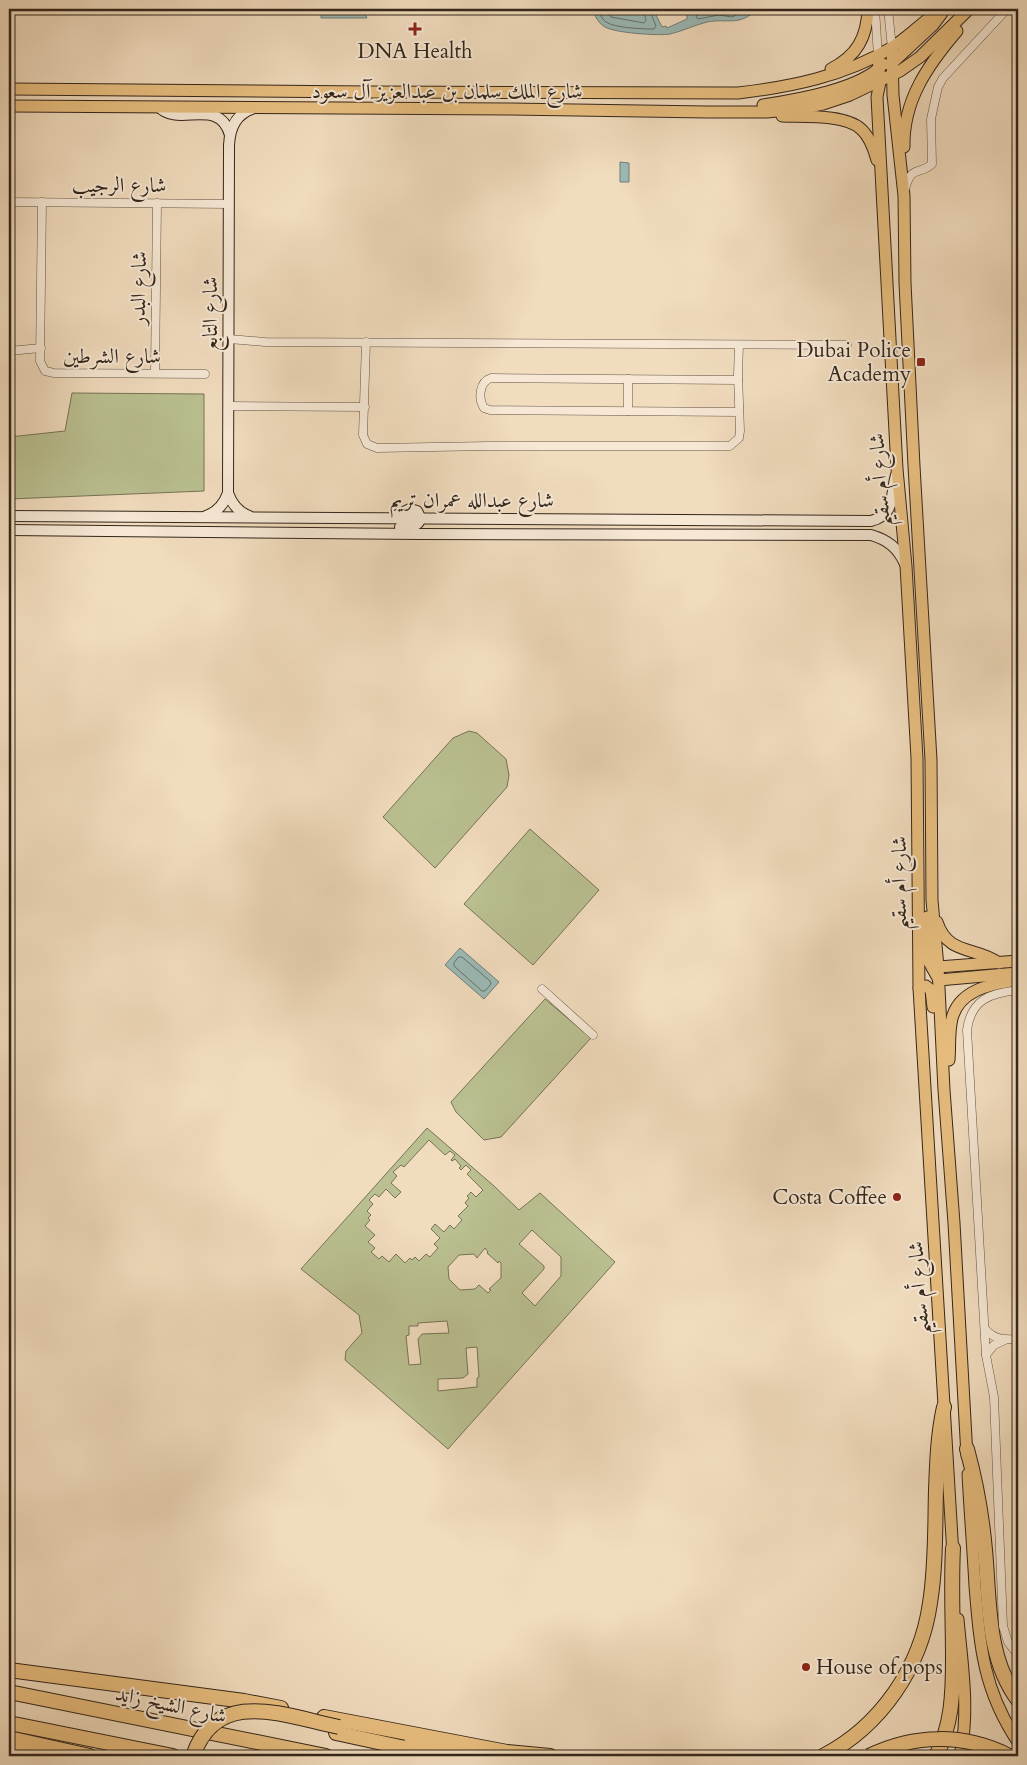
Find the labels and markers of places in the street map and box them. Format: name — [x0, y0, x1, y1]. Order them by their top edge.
marker: DNA Health — [408, 22, 422, 36]
place label: DNA Health — [357, 37, 473, 66]
place label: Dubai Police Academy — [796, 336, 911, 389]
marker: Dubai Police Academy — [915, 356, 927, 368]
place label: Costa Coffee — [772, 1183, 887, 1212]
marker: Costa Coffee — [891, 1191, 903, 1203]
place label: House of pops — [816, 1653, 943, 1682]
marker: House of pops — [800, 1661, 812, 1673]

